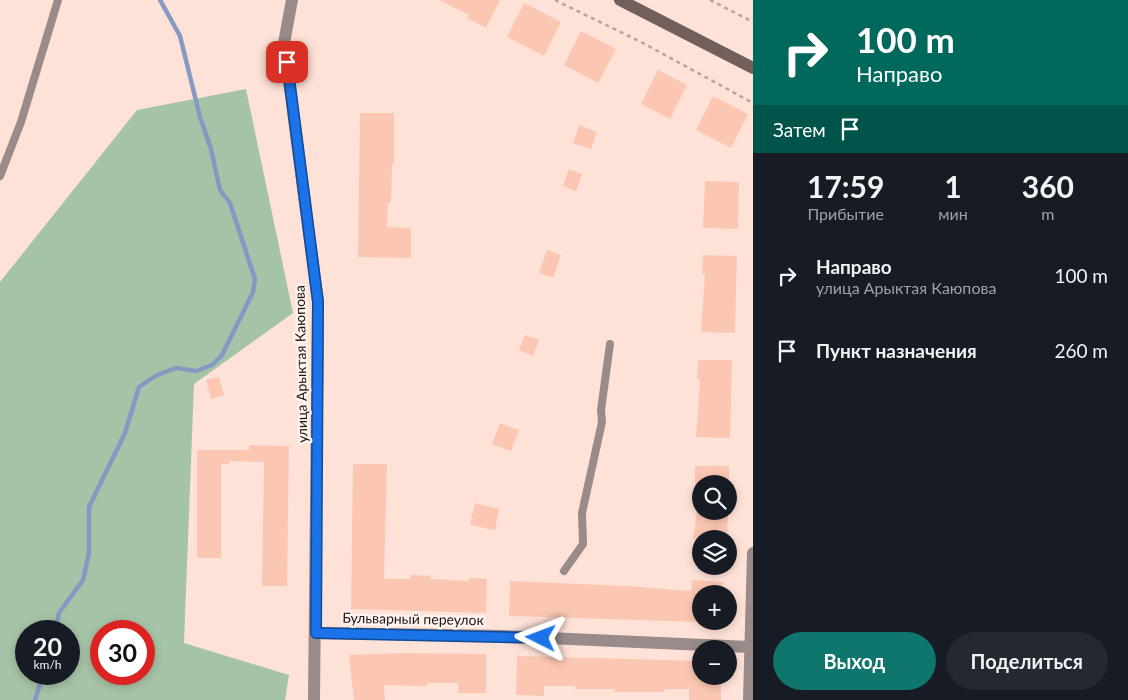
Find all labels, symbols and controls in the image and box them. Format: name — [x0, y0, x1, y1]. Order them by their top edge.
text: 100 m — [856, 18, 955, 60]
icon: right — [773, 20, 838, 85]
pin — [266, 41, 308, 83]
icon: arrive — [273, 48, 301, 76]
text: Направо — [856, 60, 942, 87]
icon: arrive — [836, 115, 864, 143]
text: Затем — [773, 118, 826, 141]
text: 17:59 — [807, 168, 884, 204]
text: 1 — [944, 168, 962, 204]
text: 360 — [1022, 168, 1074, 204]
text: Прибытие — [807, 204, 884, 223]
text: мин — [938, 204, 968, 223]
text: m — [1041, 204, 1054, 223]
text: Направо — [816, 255, 892, 278]
icon: right — [773, 262, 801, 290]
text: 100 m — [1054, 264, 1108, 287]
text: улица Арыктая Каюпова — [816, 278, 996, 297]
street label: улица Арыктая Каюпова — [291, 285, 310, 443]
icon: arrive — [773, 337, 801, 365]
text: Пункт назначения — [816, 339, 977, 362]
text: 260 m — [1054, 339, 1108, 362]
map controls — [692, 475, 737, 685]
button: search — [692, 475, 737, 520]
button: layers — [692, 530, 737, 575]
button: + — [692, 585, 737, 630]
street label: Бульварный переулок — [342, 609, 485, 628]
position arrow — [514, 611, 566, 663]
speed limit sign: 30 — [90, 620, 155, 685]
text: 20 — [33, 631, 62, 661]
button: Выход — [773, 632, 936, 690]
button: Поделиться — [946, 632, 1108, 690]
button: − — [692, 640, 737, 685]
text: km/h — [33, 657, 62, 672]

